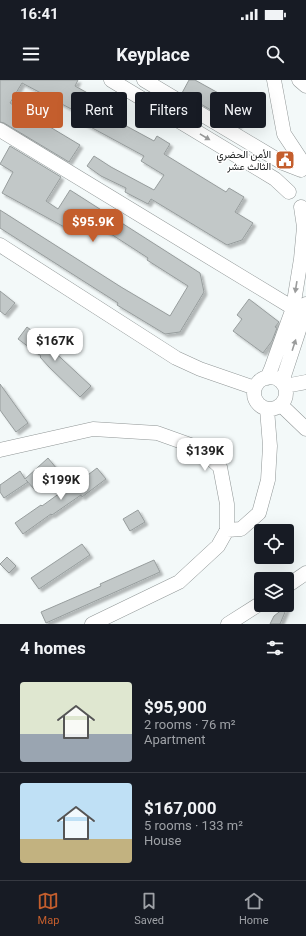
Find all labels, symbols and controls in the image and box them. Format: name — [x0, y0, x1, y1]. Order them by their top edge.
text: 16:41 — [20, 5, 59, 23]
icon: menu — [20, 43, 42, 65]
icon: search — [264, 43, 286, 65]
text: Keyplace — [116, 44, 190, 65]
chip: Buy — [12, 92, 63, 128]
chip: Rent — [71, 92, 127, 128]
chip: Filters — [135, 92, 202, 128]
chip: New — [210, 92, 266, 128]
one-way arrow — [199, 133, 210, 140]
place label: الأمن الحضري الثالث عشر — [216, 149, 271, 173]
public building icon: الأمن الحضري الثالث عشر — [274, 149, 296, 171]
pin: $95.9K — [60, 209, 126, 243]
text: $95.9K — [72, 214, 114, 229]
one-way arrow — [293, 281, 299, 293]
pin: $167K — [27, 328, 83, 362]
text: $167K — [36, 333, 74, 348]
one-way arrow — [291, 339, 297, 351]
pin: $139K — [177, 438, 233, 472]
text: $139K — [186, 443, 224, 458]
pin: $199K — [33, 467, 89, 501]
text: $199K — [42, 472, 80, 487]
map controls — [254, 524, 294, 612]
button: locate — [254, 524, 294, 564]
button: layers — [254, 572, 294, 612]
icon: filters — [264, 637, 286, 659]
text: 4 homes — [20, 638, 86, 658]
text: $95,900 — [144, 697, 207, 717]
icon: home — [52, 698, 100, 746]
text: 2 rooms · 76 m² — [144, 717, 236, 732]
text: Apartment — [144, 732, 206, 747]
text: $167,000 — [144, 798, 216, 818]
icon: home — [52, 799, 100, 847]
text: 5 rooms · 133 m² — [144, 818, 243, 833]
text: House — [144, 833, 181, 848]
tab: Map — [37, 890, 59, 927]
tab: Saved — [134, 890, 164, 927]
tab: Home — [239, 890, 269, 927]

